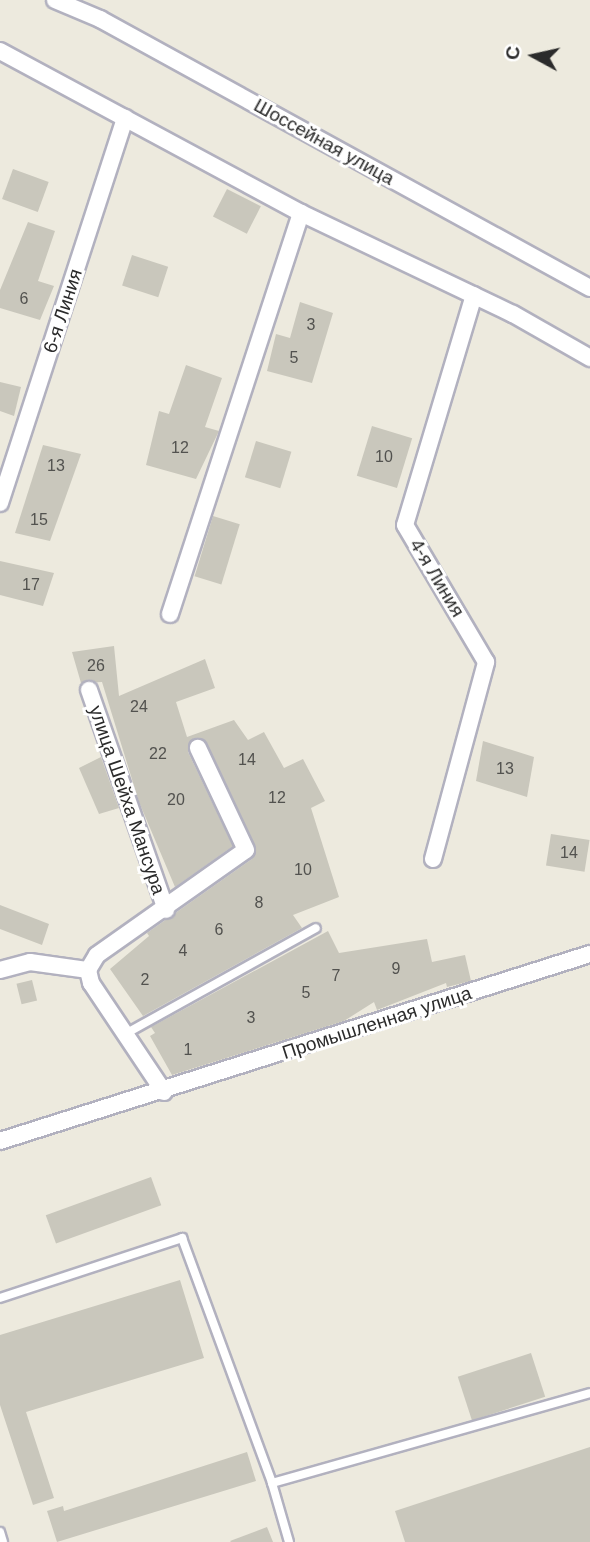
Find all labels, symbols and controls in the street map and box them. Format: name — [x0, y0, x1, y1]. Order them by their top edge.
north arrow — [499, 21, 569, 91]
text: С — [501, 45, 524, 61]
street label: Шоссейная улица — [250, 94, 398, 190]
street label: 6-я Линия — [39, 266, 87, 356]
house number: 6 — [20, 289, 28, 309]
house number: 3 — [307, 315, 315, 335]
house number: 5 — [290, 348, 298, 368]
house number: 12 — [171, 438, 189, 458]
house number: 10 — [375, 447, 393, 467]
house number: 13 — [47, 456, 65, 476]
house number: 15 — [30, 510, 48, 530]
street label: 4-я Линия — [405, 535, 469, 621]
house number: 17 — [22, 575, 40, 595]
house number: 26 — [87, 656, 105, 676]
house number: 24 — [130, 697, 148, 717]
street label: улица Шейха Мансура — [84, 703, 170, 897]
house number: 22 — [149, 744, 167, 764]
house number: 14 — [238, 750, 256, 770]
house number: 13 — [496, 759, 514, 779]
house number: 12 — [268, 788, 286, 808]
house number: 20 — [167, 790, 185, 810]
house number: 14 — [560, 843, 578, 863]
house number: 10 — [294, 860, 312, 880]
house number: 8 — [255, 893, 263, 913]
house number: 6 — [215, 920, 223, 940]
house number: 4 — [179, 941, 187, 961]
house number: 9 — [392, 959, 400, 979]
house number: 7 — [332, 966, 340, 986]
house number: 2 — [141, 970, 149, 990]
street label: Промышленная улица — [279, 982, 475, 1064]
house number: 5 — [302, 983, 310, 1003]
house number: 3 — [247, 1008, 255, 1028]
house number: 1 — [184, 1040, 192, 1060]

